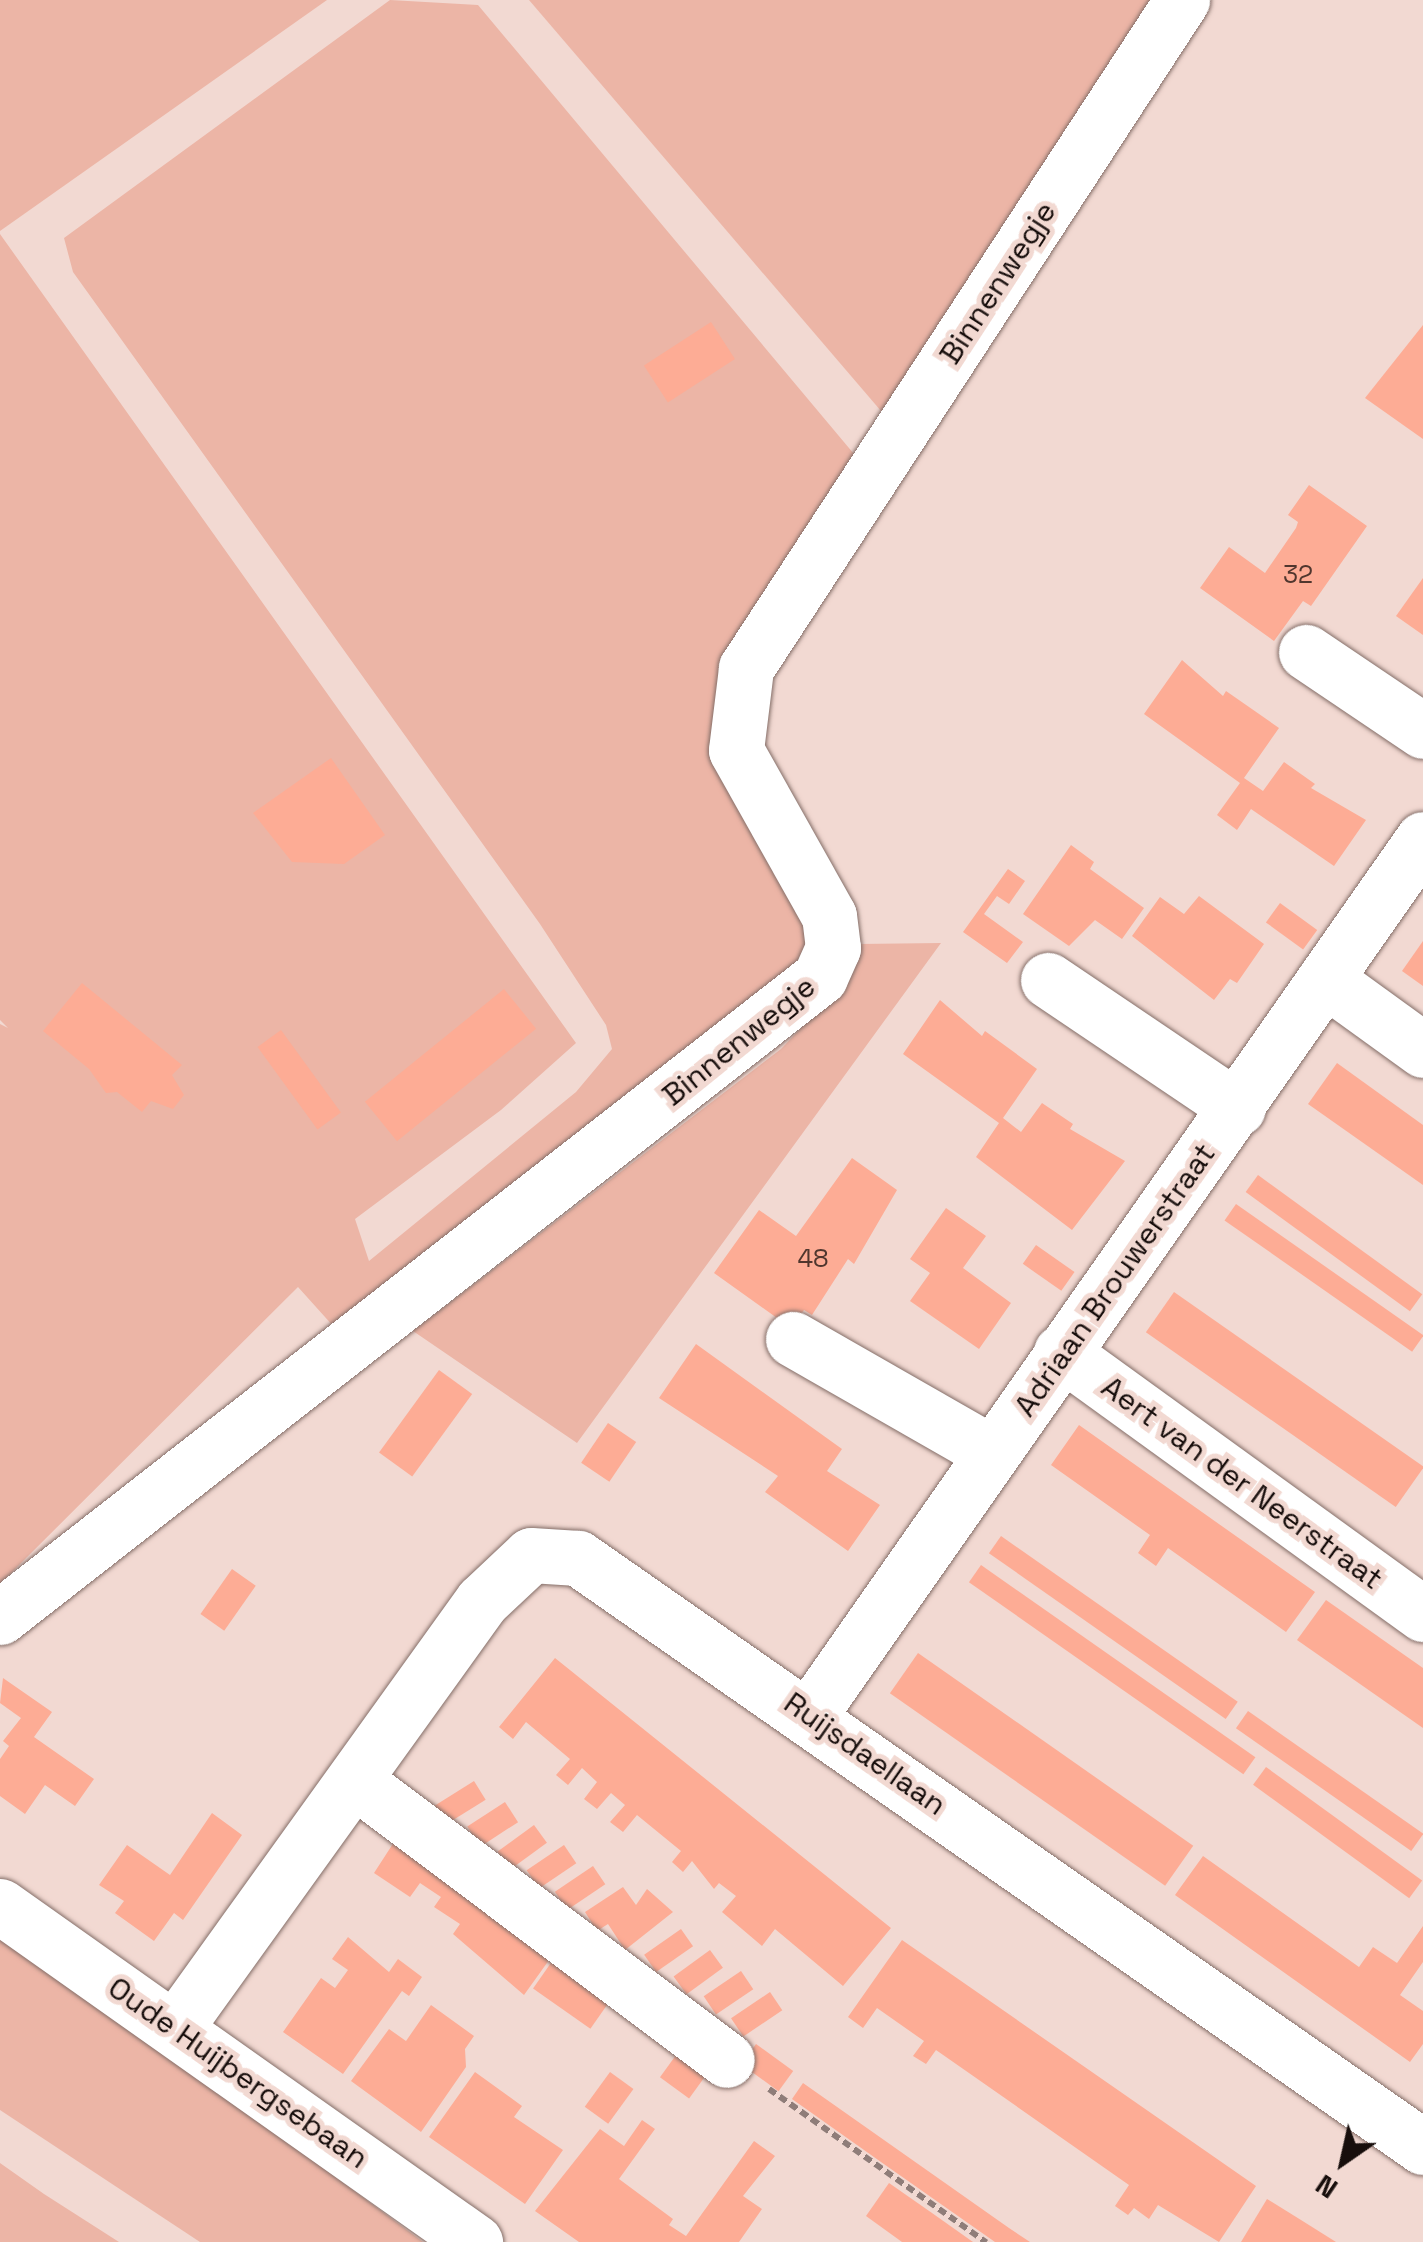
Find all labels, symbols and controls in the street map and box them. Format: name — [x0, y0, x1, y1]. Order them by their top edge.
street label: Binnenwegje — [932, 195, 1064, 371]
house number: 32 — [1283, 559, 1313, 589]
street label: Binnenwegje — [655, 969, 823, 1113]
street label: Adriaan Brouwerstraat — [1007, 1137, 1223, 1423]
house number: 48 — [797, 1243, 829, 1273]
street label: Aert van der Neerstraat — [1094, 1369, 1390, 1597]
street label: Ruijsdaellaan — [777, 1685, 953, 1823]
street label: Oude Huijbergsebaan — [101, 1970, 375, 2176]
north arrow — [1293, 2112, 1393, 2212]
text: N — [1308, 2167, 1344, 2207]

